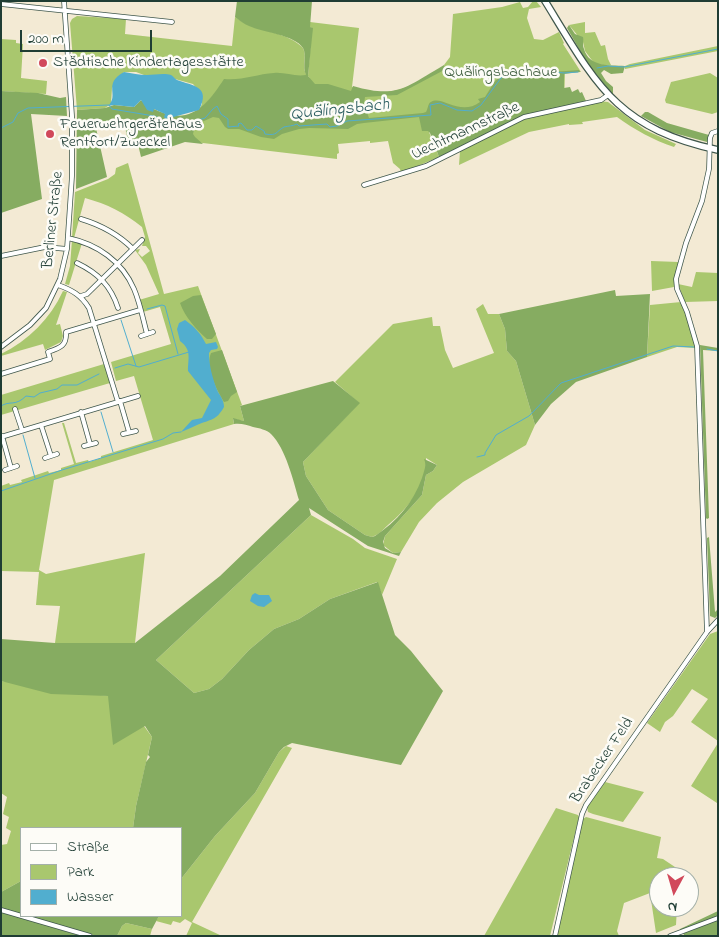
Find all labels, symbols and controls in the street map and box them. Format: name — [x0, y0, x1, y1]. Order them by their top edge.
scale bar — [22, 20, 155, 52]
text: 200 m — [28, 28, 64, 50]
place label: Städtische Kindertagesstätte — [53, 53, 244, 73]
marker: Städtische Kindertagesstätte — [37, 57, 49, 69]
park label: Quälingsbachaue — [445, 63, 557, 83]
water label: Quälingsbach — [290, 95, 390, 127]
street label: Uechtmannstraße — [409, 99, 523, 165]
place label: Feuerwehrgerätehaus Rentfort/Zweckel — [60, 115, 202, 153]
marker: Feuerwehrgerätehaus Rentfort/Zweckel — [44, 128, 56, 140]
street label: Berliner Straße — [39, 171, 69, 269]
street label: Brabecker Feld — [567, 714, 639, 808]
legend — [20, 827, 182, 917]
text: Straße — [67, 836, 109, 858]
text: Park — [67, 861, 94, 883]
north arrow — [649, 867, 699, 917]
text: Wasser — [67, 886, 113, 908]
text: N — [667, 895, 678, 917]

